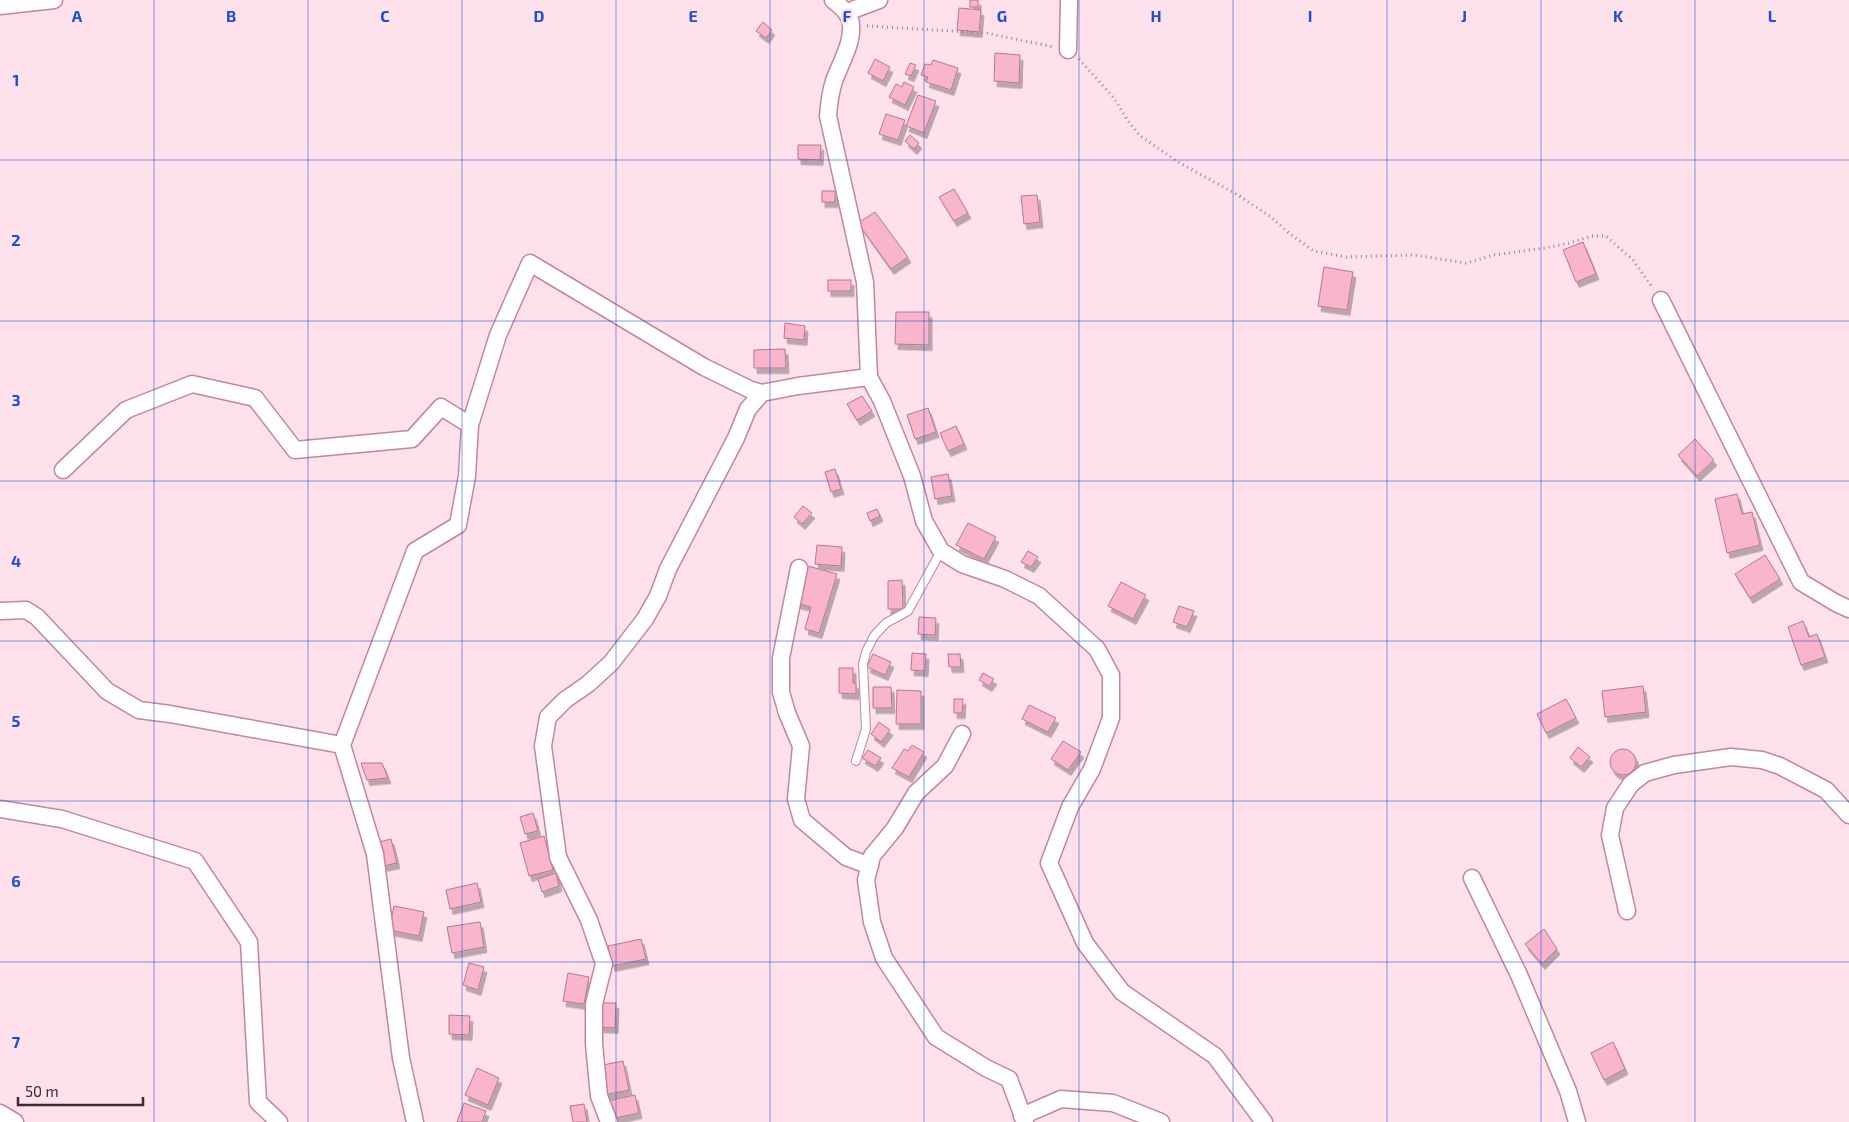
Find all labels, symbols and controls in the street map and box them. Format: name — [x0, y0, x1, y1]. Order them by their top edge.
text: A — [72, 6, 83, 25]
text: B — [226, 6, 236, 25]
text: C — [380, 6, 390, 25]
text: D — [534, 6, 545, 25]
text: E — [688, 6, 698, 25]
text: F — [843, 6, 852, 25]
text: G — [997, 6, 1007, 25]
text: H — [1150, 6, 1162, 25]
text: I — [1308, 6, 1312, 25]
text: J — [1461, 6, 1467, 25]
text: K — [1613, 6, 1624, 25]
text: L — [1768, 6, 1777, 25]
text: 1 — [13, 70, 19, 89]
text: 2 — [11, 230, 21, 249]
text: 3 — [11, 390, 21, 409]
text: 4 — [11, 551, 21, 570]
text: 5 — [12, 711, 21, 730]
text: 6 — [11, 871, 21, 890]
text: 7 — [12, 1032, 21, 1051]
scale bar — [18, 1074, 142, 1106]
text: 50 m — [25, 1082, 59, 1100]

